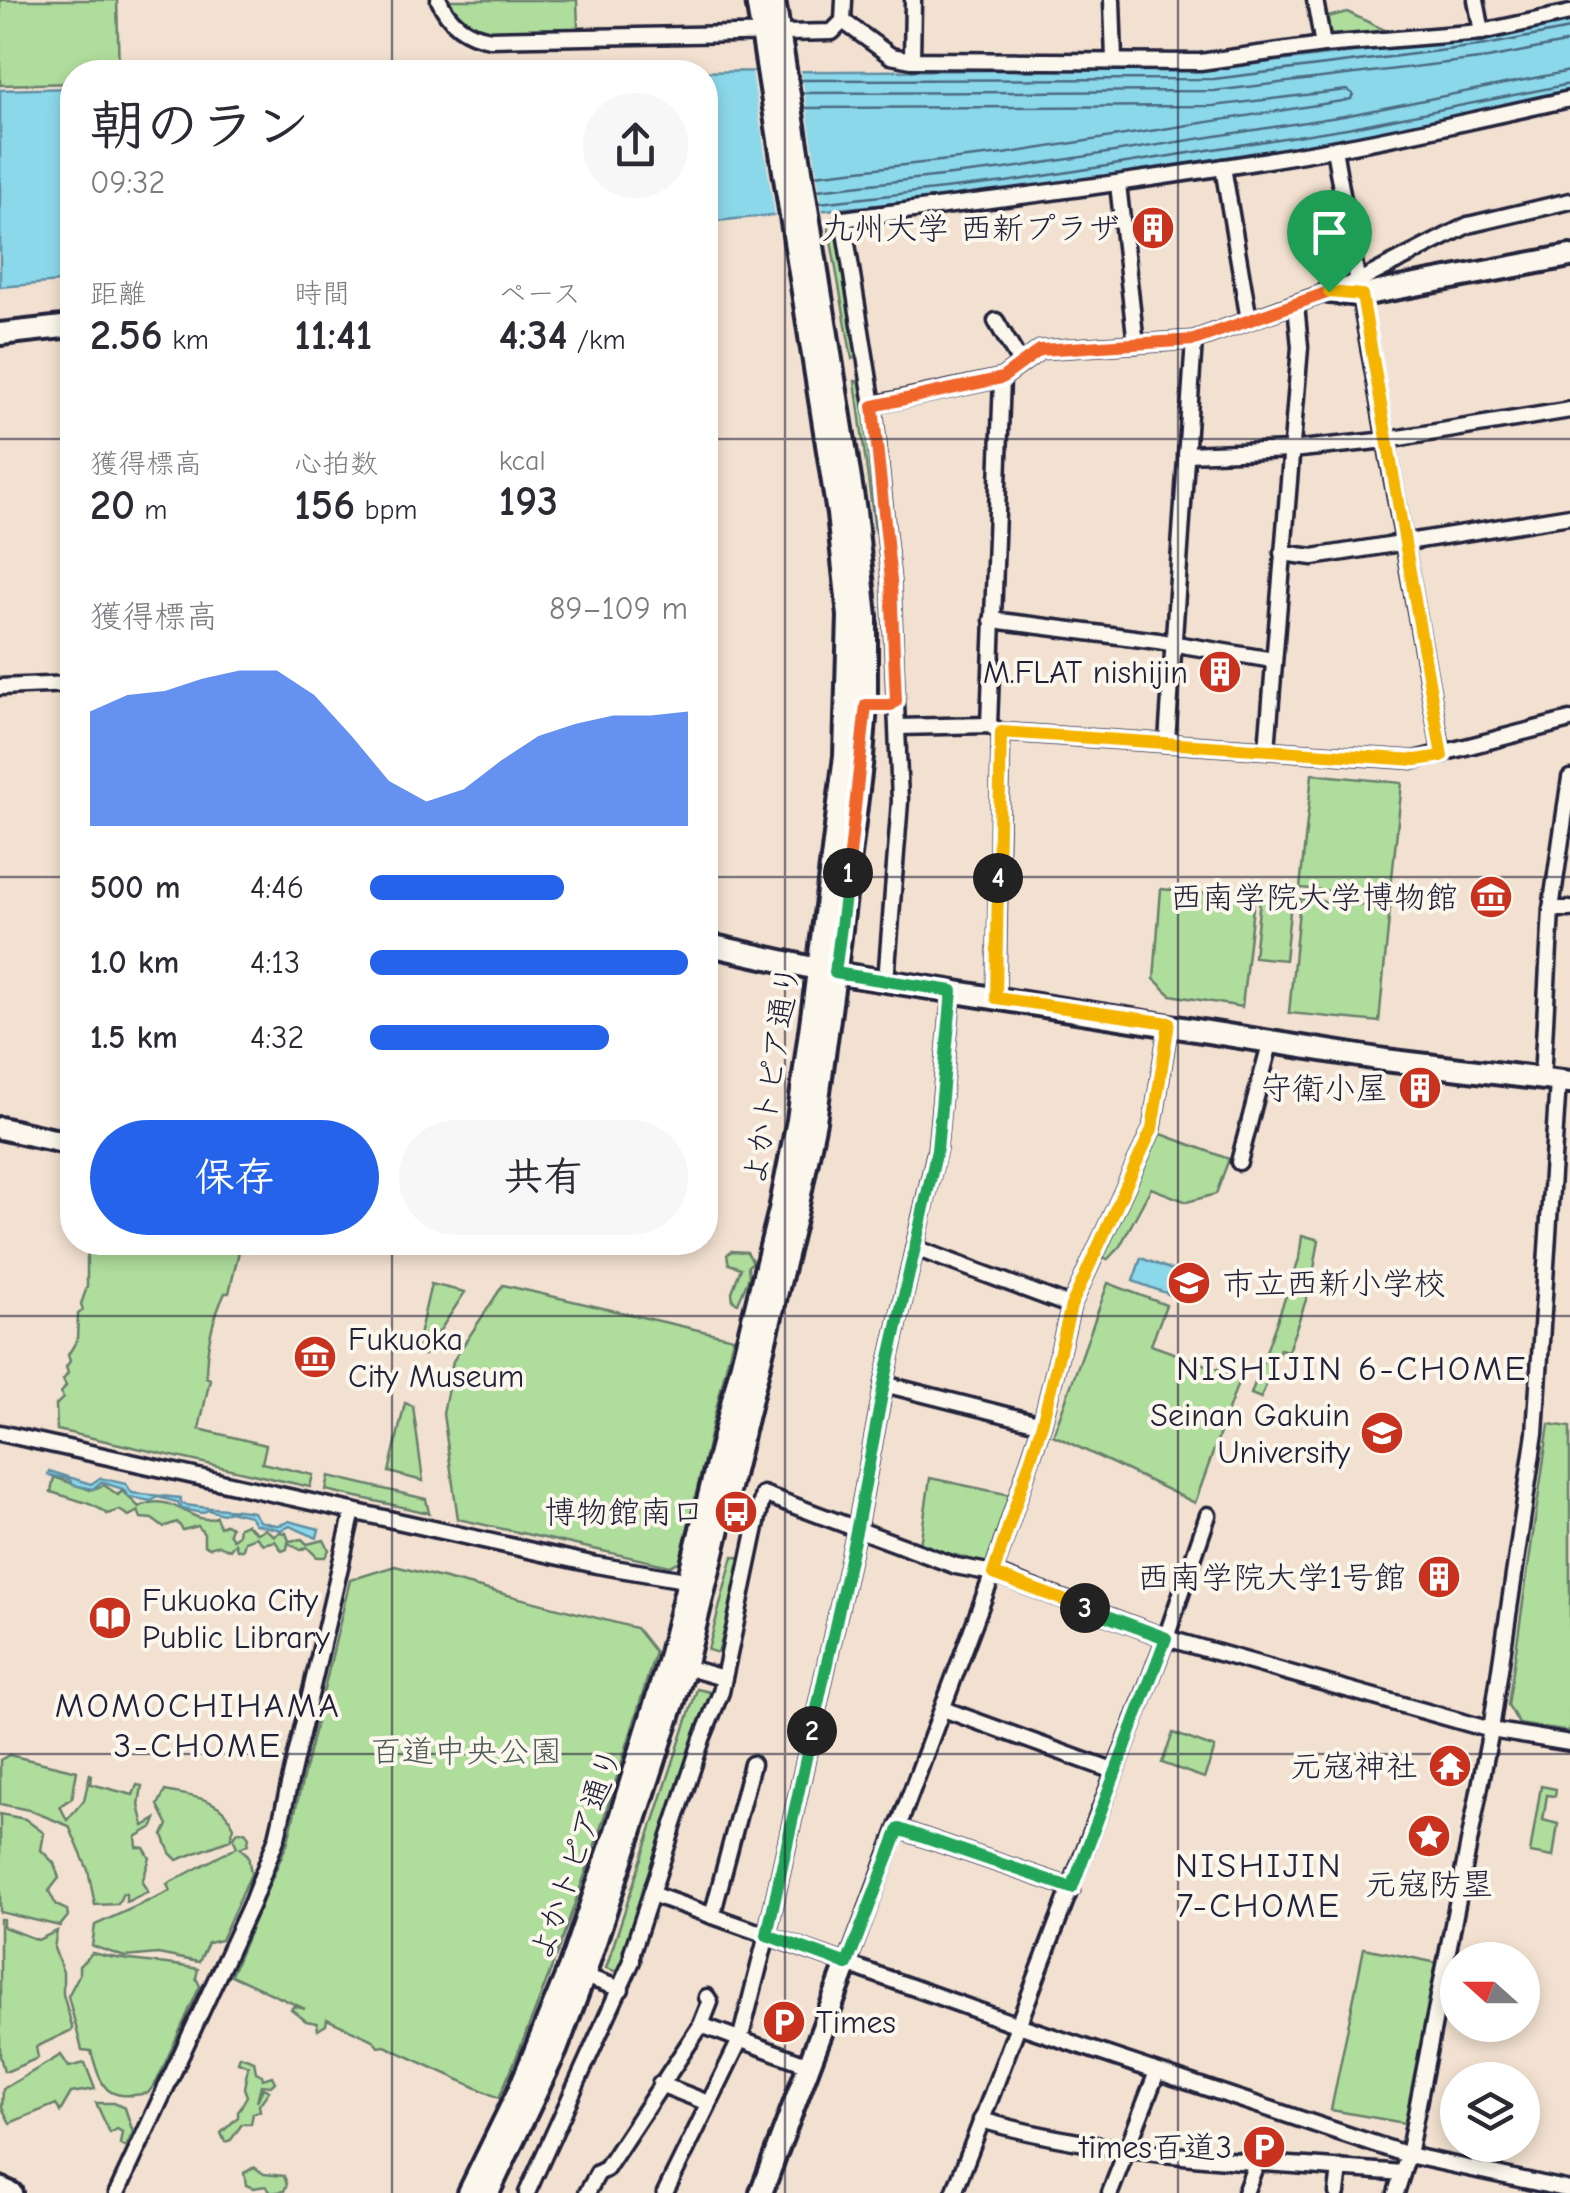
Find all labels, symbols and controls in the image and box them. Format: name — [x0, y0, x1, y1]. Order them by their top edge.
button: share — [583, 93, 688, 198]
text: 朝のラン — [90, 94, 310, 158]
text: 09:32 — [90, 164, 165, 201]
pin — [1287, 190, 1372, 293]
building icon: 九州大学 西新プラザ — [1130, 205, 1176, 251]
icon: arrive — [1302, 205, 1357, 260]
place label: 九州大学 西新プラザ — [821, 210, 1120, 247]
text: 距離 — [90, 278, 146, 310]
text: 時間 — [294, 278, 350, 310]
text: ペース — [499, 278, 581, 310]
text: 2.56 — [90, 311, 163, 360]
text: 11:41 — [294, 311, 372, 360]
text: 4:34 — [499, 311, 567, 360]
text: km — [163, 324, 209, 356]
text: /km — [567, 324, 626, 356]
text: kcal — [499, 445, 546, 477]
text: 獲得標高 — [90, 448, 202, 480]
text: 心拍数 — [294, 448, 378, 480]
text: 193 — [499, 477, 558, 526]
text: 20 — [90, 481, 135, 530]
text: 156 — [294, 481, 355, 530]
text: m — [135, 494, 167, 526]
text: bpm — [355, 494, 417, 526]
text: 89–109 m — [549, 590, 688, 627]
text: 獲得標高 — [90, 598, 218, 635]
building icon: M.FLAT nishijin — [1197, 649, 1243, 695]
place label: M.FLAT nishijin — [983, 654, 1188, 691]
pin: 1 — [823, 848, 873, 898]
pin: 4 — [973, 853, 1023, 903]
text: 1 — [842, 857, 854, 889]
text: 4 — [991, 862, 1005, 894]
text: 500 m — [90, 869, 180, 906]
text: 4:46 — [250, 869, 304, 906]
museum icon: 西南学院大学博物館 — [1468, 874, 1514, 920]
place label: 西南学院大学博物館 — [1170, 879, 1458, 916]
text: 1.0 km — [90, 944, 179, 981]
text: 4:13 — [250, 944, 300, 981]
street label: よかトピア通り — [736, 962, 807, 1189]
text: 1.5 km — [90, 1019, 178, 1056]
text: 4:32 — [250, 1019, 304, 1056]
building icon: 守衛小屋 — [1397, 1065, 1443, 1111]
place label: 守衛小屋 — [1260, 1070, 1388, 1107]
button: 保存 — [90, 1120, 379, 1235]
button: 共有 — [399, 1120, 688, 1235]
school or university icon: 市立西新小学校 — [1166, 1260, 1212, 1306]
place label: 市立西新小学校 — [1222, 1265, 1446, 1302]
place label: Fukuoka City Museum — [348, 1321, 524, 1395]
museum icon: Fukuoka City Museum — [292, 1334, 338, 1380]
district label: NISHIJIN 6-CHOME — [1176, 1348, 1528, 1389]
place label: Seinan Gakuin University — [1150, 1397, 1351, 1471]
school or university icon: Seinan Gakuin University — [1359, 1410, 1405, 1456]
bus stop icon: 博物館南口 — [713, 1489, 759, 1535]
place label: 博物館南口 — [544, 1494, 704, 1531]
building icon: 西南学院大学1号館 — [1416, 1554, 1462, 1600]
place label: 西南学院大学1号館 — [1137, 1559, 1406, 1596]
place label: Fukuoka City Public Library — [142, 1582, 330, 1656]
pin: 3 — [1060, 1583, 1110, 1633]
text: 3 — [1078, 1592, 1092, 1624]
library icon: Fukuoka City Public Library — [87, 1595, 133, 1641]
district label: MOMOCHIHAMA 3-CHOME — [55, 1685, 341, 1766]
pin: 2 — [787, 1706, 837, 1756]
text: 2 — [805, 1715, 819, 1747]
park label: 百道中央公園 — [370, 1733, 562, 1770]
street label: よかトピア通り — [522, 1742, 629, 1966]
temple icon: 元寇神社 — [1427, 1743, 1473, 1789]
place label: 元寇神社 — [1290, 1748, 1418, 1785]
place icon: 元寇防塁 — [1406, 1813, 1452, 1859]
district label: NISHIJIN 7-CHOME — [1175, 1845, 1343, 1926]
place label: 元寇防塁 — [1365, 1866, 1493, 1903]
north arrow — [1440, 1942, 1540, 2042]
map controls — [1440, 1942, 1540, 2162]
parking icon: Times — [761, 1999, 807, 2045]
place label: Times — [816, 2004, 896, 2041]
button: layers — [1440, 2062, 1540, 2162]
parking icon: times百道3 — [1241, 2124, 1287, 2170]
place label: times百道3 — [1078, 2129, 1232, 2166]

